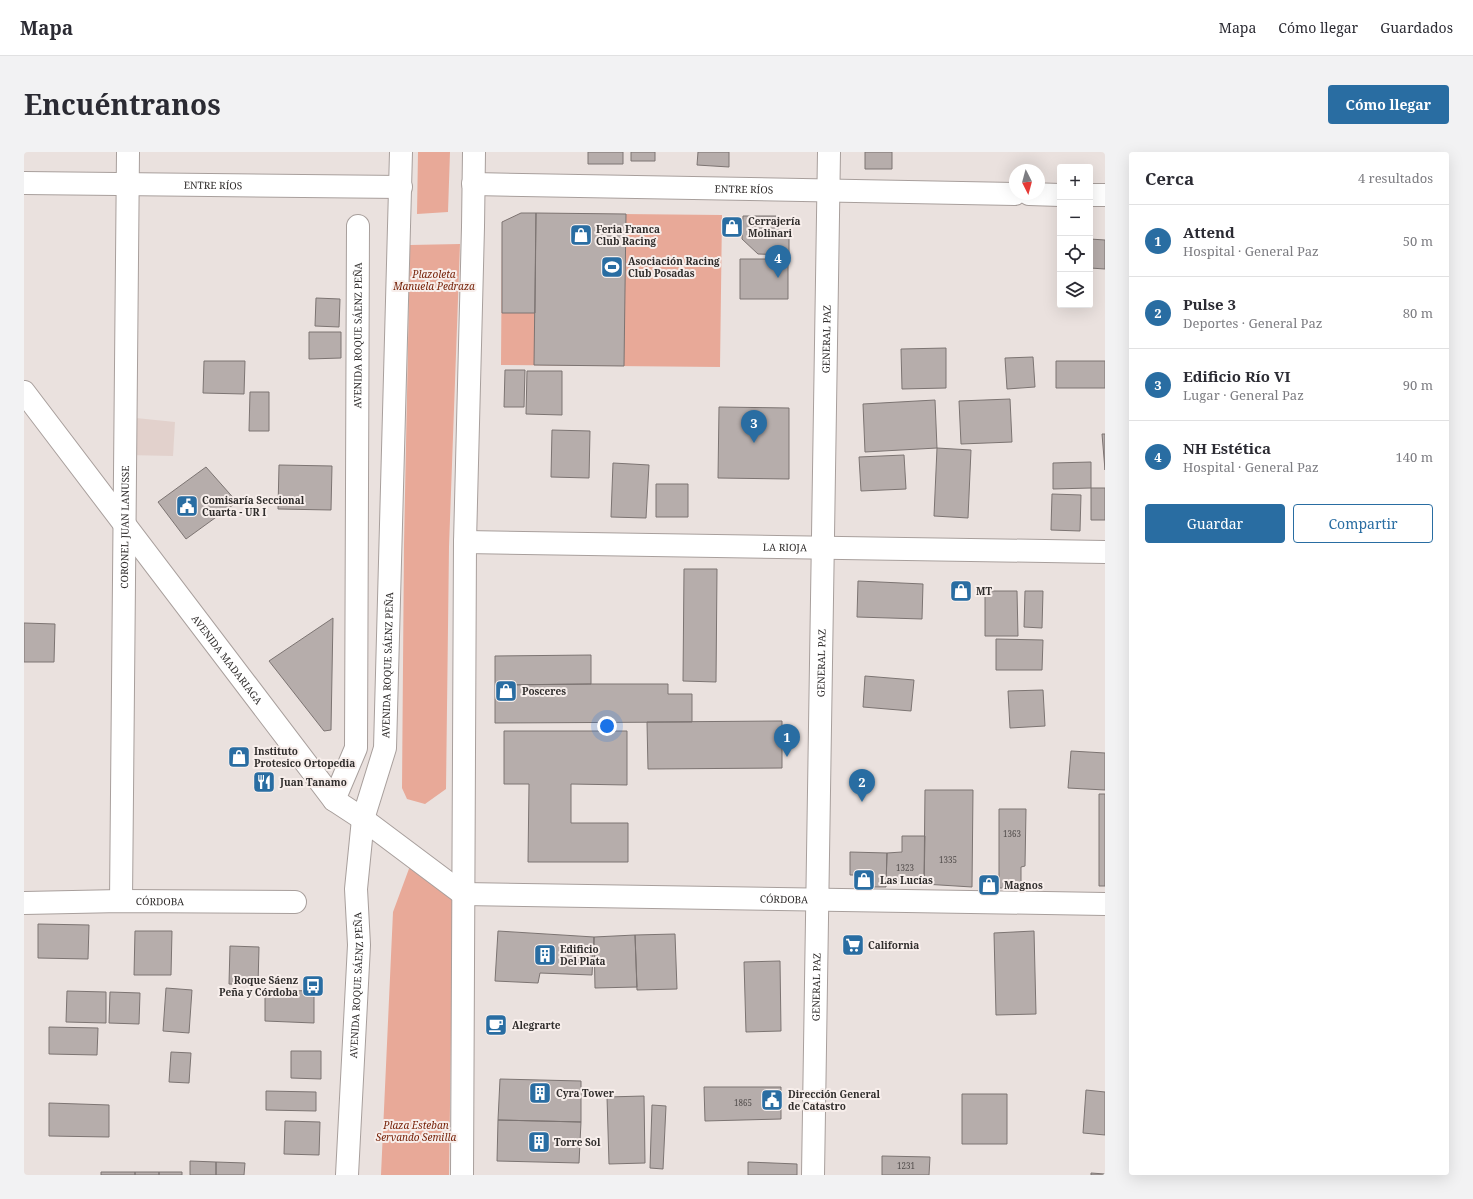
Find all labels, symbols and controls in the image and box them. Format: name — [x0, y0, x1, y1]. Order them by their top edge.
text: Mapa — [20, 15, 73, 41]
text: Mapa — [1219, 18, 1256, 37]
text: Cómo llegar — [1278, 18, 1358, 37]
text: Guardados — [1380, 18, 1453, 37]
text: Encuéntranos — [24, 85, 221, 123]
button: Cómo llegar — [1328, 85, 1449, 124]
north arrow — [1009, 164, 1045, 200]
map controls — [1057, 164, 1093, 308]
button: + — [1057, 164, 1093, 200]
text: Cerca — [1145, 167, 1194, 190]
text: 4 resultados — [1358, 169, 1433, 187]
street label: ENTRE RÍOS — [184, 178, 242, 192]
street label: ENTRE RÍOS — [715, 181, 773, 197]
button: − — [1057, 200, 1093, 236]
shop icon: Cerrajería Molinari — [719, 214, 745, 240]
place label: Cerrajería Molinari — [748, 214, 801, 240]
shop icon: Feria Franca Club Racing — [568, 222, 594, 248]
place label: Feria Franca Club Racing — [596, 222, 660, 248]
text: Attend — [1183, 222, 1235, 242]
text: 1 — [1154, 232, 1162, 250]
text: 50 m — [1403, 232, 1433, 250]
button: locate — [1057, 236, 1093, 272]
text: Hospital · General Paz — [1183, 242, 1319, 260]
pin: 4 — [765, 245, 791, 278]
sports icon: Asociación Racing Club Posadas — [599, 254, 625, 280]
place label: Asociación Racing Club Posadas — [628, 254, 720, 280]
street label: AVENIDA ROQUE SÁENZ PEÑA — [350, 261, 365, 409]
park label: Plazoleta Manuela Pedraza — [392, 267, 475, 293]
button: layers — [1057, 272, 1093, 308]
text: Pulse 3 — [1183, 294, 1236, 314]
text: 2 — [1154, 304, 1162, 322]
text: 80 m — [1403, 304, 1433, 322]
street label: GENERAL PAZ — [819, 305, 834, 373]
text: Deportes · General Paz — [1183, 314, 1322, 332]
text: Edificio Río VI — [1183, 366, 1290, 386]
text: 3 — [1154, 376, 1162, 394]
text: 90 m — [1403, 376, 1433, 394]
text: Lugar · General Paz — [1183, 386, 1304, 404]
pin: 3 — [741, 410, 767, 443]
text: NH Estética — [1183, 438, 1271, 458]
text: 4 — [1154, 448, 1162, 466]
text: 140 m — [1396, 448, 1433, 466]
text: Hospital · General Paz — [1183, 458, 1319, 476]
street label: CORONEL JUAN LANUSSE — [117, 465, 132, 589]
public building icon: Comisaría Seccional Cuarta - UR I — [174, 493, 200, 519]
place label: Comisaría Seccional Cuarta - UR I — [202, 493, 305, 519]
button: Guardar — [1145, 504, 1285, 543]
button: Compartir — [1293, 504, 1433, 543]
street label: LA RIOJA — [763, 540, 808, 554]
shop icon: MT — [948, 578, 974, 604]
place label: MT — [976, 584, 993, 598]
street label: AVENIDA ROQUE SÁENZ PEÑA — [378, 591, 396, 738]
street label: AVENIDA MADARIAGA — [189, 612, 266, 708]
street label: GENERAL PAZ — [813, 629, 829, 697]
shop icon: Posceres — [493, 678, 519, 704]
place label: Posceres — [522, 684, 566, 698]
your location — [597, 716, 617, 736]
pin: 1 — [774, 724, 800, 757]
shop icon: Instituto Protesico Ortopedia — [226, 744, 252, 770]
place label: Instituto Protesico Ortopedia — [254, 744, 355, 770]
restaurant icon: Juan Tanamo — [251, 769, 277, 795]
pin: 2 — [849, 769, 875, 802]
place label: Juan Tanamo — [279, 775, 347, 789]
house number: 1363 — [1003, 828, 1021, 839]
house number: 1335 — [939, 854, 957, 865]
house number: 1323 — [896, 862, 914, 873]
shop icon: Las Lucías — [851, 867, 877, 893]
shop icon: Magnos — [976, 872, 1002, 898]
place label: Las Lucías — [880, 873, 933, 887]
place label: Magnos — [1004, 878, 1043, 892]
street label: CÓRDOBA — [760, 892, 809, 906]
street label: CÓRDOBA — [136, 894, 185, 908]
street label: AVENIDA ROQUE SÁENZ PEÑA — [346, 911, 366, 1059]
supermarket icon: California — [840, 932, 866, 958]
place label: California — [868, 938, 919, 952]
building icon: Edificio Del Plata — [532, 942, 558, 968]
place label: Edificio Del Plata — [560, 942, 605, 968]
street label: GENERAL PAZ — [808, 953, 823, 1021]
place label: Roque Sáenz Peña y Córdoba — [219, 973, 298, 999]
bus stop icon: Roque Sáenz Peña y Córdoba — [300, 973, 326, 999]
cafe icon: Alegrarte — [483, 1012, 509, 1038]
place label: Alegrarte — [512, 1018, 561, 1032]
building icon: Cyra Tower — [527, 1080, 553, 1106]
place label: Cyra Tower — [556, 1086, 615, 1100]
public building icon: Dirección General de Catastro — [759, 1087, 785, 1113]
place label: Dirección General de Catastro — [788, 1087, 880, 1113]
house number: 1865 — [734, 1097, 752, 1108]
park label: Plaza Esteban Servando Semilla — [376, 1118, 456, 1144]
building icon: Torre Sol — [526, 1129, 552, 1155]
place label: Torre Sol — [554, 1135, 601, 1149]
house number: 1231 — [897, 1160, 915, 1171]

